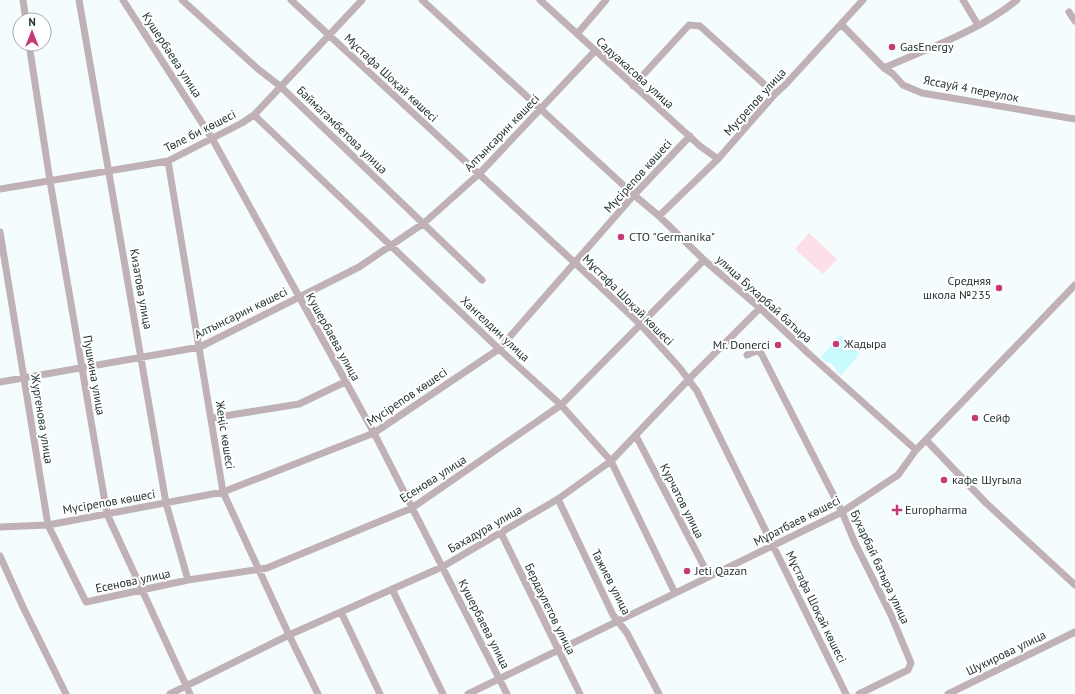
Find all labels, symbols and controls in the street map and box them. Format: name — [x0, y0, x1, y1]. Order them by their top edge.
street label: Кушербаева улица — [139, 9, 206, 100]
north arrow — [12, 12, 52, 52]
text: N — [28, 15, 36, 29]
street label: Мұстафа Шоқай көшесі — [341, 30, 441, 125]
street label: Садуакасова улица — [593, 34, 677, 112]
place label: GasEnergy — [900, 39, 954, 54]
marker: GasEnergy — [887, 42, 897, 52]
street label: Мусрепов улица — [720, 65, 789, 138]
street label: Яссауй 4 переулок — [922, 72, 1020, 105]
street label: Баймагамбетова улица — [294, 83, 391, 177]
street label: Алтынсарин көшесі — [461, 91, 542, 174]
street label: Төле би көшесі — [161, 106, 238, 155]
street label: Мүсірепов көшесі — [601, 136, 675, 216]
place label: СТО "Germanika" — [629, 229, 715, 244]
marker: СТО "Germanika" — [616, 232, 626, 242]
street label: Кизатова улица — [127, 247, 156, 331]
street label: Мұстафа Шоқай көшесі — [580, 251, 677, 348]
street label: улица Бухарбай батыра — [713, 252, 816, 346]
place label: Средняя школа №235 — [923, 273, 991, 302]
marker: Средняя школа №235 — [994, 283, 1004, 293]
street label: Алтынсарин көшесі — [192, 284, 290, 342]
street label: Кушербаева улица — [303, 290, 364, 384]
street label: Хангелдин улица — [458, 293, 533, 365]
street label: Пушкина улица — [80, 334, 109, 416]
place label: Жадыра — [843, 336, 887, 351]
place label: Mr. Donerci — [713, 337, 770, 352]
marker: Жадыра — [831, 339, 841, 349]
marker: Mr. Donerci — [773, 340, 783, 350]
street label: Мүсірепов көшесі — [364, 364, 450, 429]
street label: Жургенова улица — [28, 372, 57, 465]
street label: Жеңіс көшесі — [213, 399, 238, 470]
place label: Сейф — [983, 410, 1010, 425]
marker: Сейф — [970, 413, 980, 423]
street label: Есенова улица — [397, 451, 469, 506]
street label: Курчатов улица — [657, 461, 708, 541]
place label: кафе Шугыла — [952, 472, 1022, 487]
marker: кафе Шугыла — [939, 475, 949, 485]
street label: Мүсірепов көшесі — [61, 486, 156, 517]
street label: Мұратбаев көшесі — [751, 492, 843, 549]
street label: Бахадура улица — [445, 501, 524, 556]
place label: Europharma — [905, 502, 967, 517]
marker: Europharma — [892, 505, 902, 515]
street label: Бухарбай батыра улица — [847, 507, 914, 626]
street label: Тажиев улица — [589, 546, 634, 617]
street label: Мұстафа Шоқай көшесі — [783, 548, 850, 665]
street label: Бердаулетов улица — [522, 561, 579, 657]
place label: Jeti Qazan — [694, 563, 747, 578]
street label: Есенова улица — [94, 565, 172, 596]
marker: Jeti Qazan — [682, 566, 692, 576]
street label: Кушербаева улица — [455, 576, 514, 671]
street label: Шукирова улица — [963, 627, 1048, 678]

